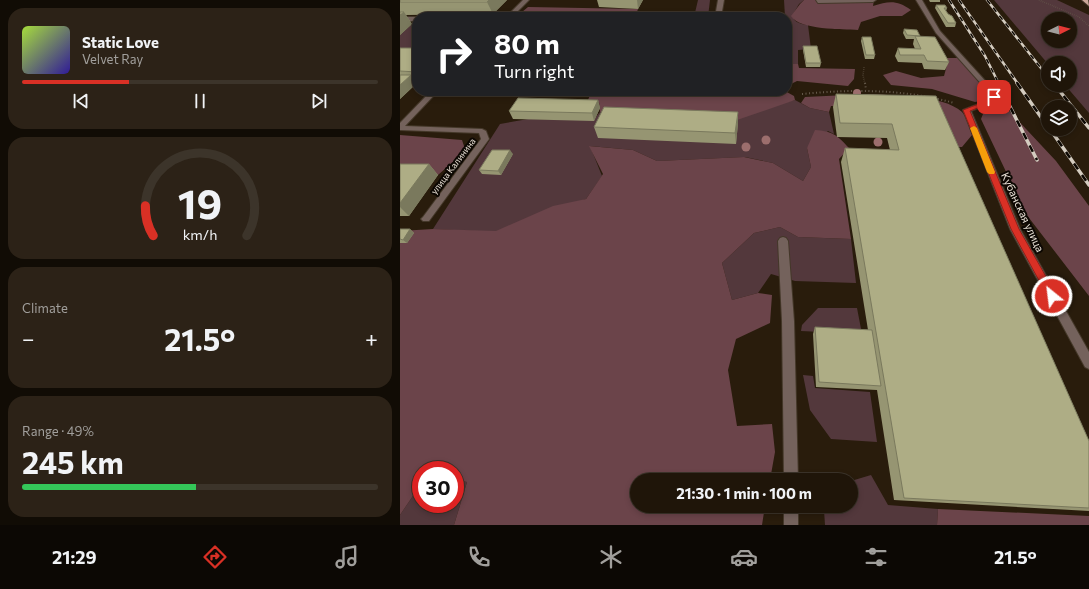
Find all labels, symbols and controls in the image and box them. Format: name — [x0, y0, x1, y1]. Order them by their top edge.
north arrow — [1041, 12, 1077, 48]
map controls — [1041, 12, 1077, 136]
text: 80 m — [494, 26, 560, 60]
icon: right — [428, 28, 480, 80]
text: Static Love — [82, 33, 159, 51]
text: Velvet Ray — [82, 51, 143, 67]
button: sound — [1041, 56, 1077, 92]
text: Turn right — [494, 60, 574, 82]
pin — [977, 80, 1011, 114]
icon: arrive — [983, 86, 1005, 108]
icon: previous — [70, 90, 92, 112]
icon: pause — [189, 90, 211, 112]
icon: next — [308, 90, 330, 112]
button: layers — [1041, 100, 1077, 136]
street label: улица Калинина — [428, 135, 478, 196]
street label: Кубанская улица — [999, 170, 1047, 254]
text: 19 — [178, 177, 222, 228]
text: km/h — [183, 224, 217, 242]
position arrow — [1031, 275, 1073, 317]
text: Climate — [22, 300, 68, 316]
text: 21.5° — [164, 320, 235, 357]
text: − — [22, 325, 35, 352]
text: + — [365, 325, 378, 352]
text: Range · 49% — [22, 423, 94, 439]
text: 245 km — [22, 443, 124, 480]
speed limit sign: 30 — [412, 461, 464, 513]
text: 21:30 · 1 min · 100 m — [676, 484, 812, 502]
icon: directions — [201, 543, 229, 571]
icon: music — [333, 543, 361, 571]
icon: phone — [465, 543, 493, 571]
icon: climate — [597, 543, 625, 571]
icon: car — [730, 543, 758, 571]
icon: filters — [862, 543, 890, 571]
text: 21:29 — [52, 546, 97, 568]
text: 21.5° — [994, 546, 1037, 568]

